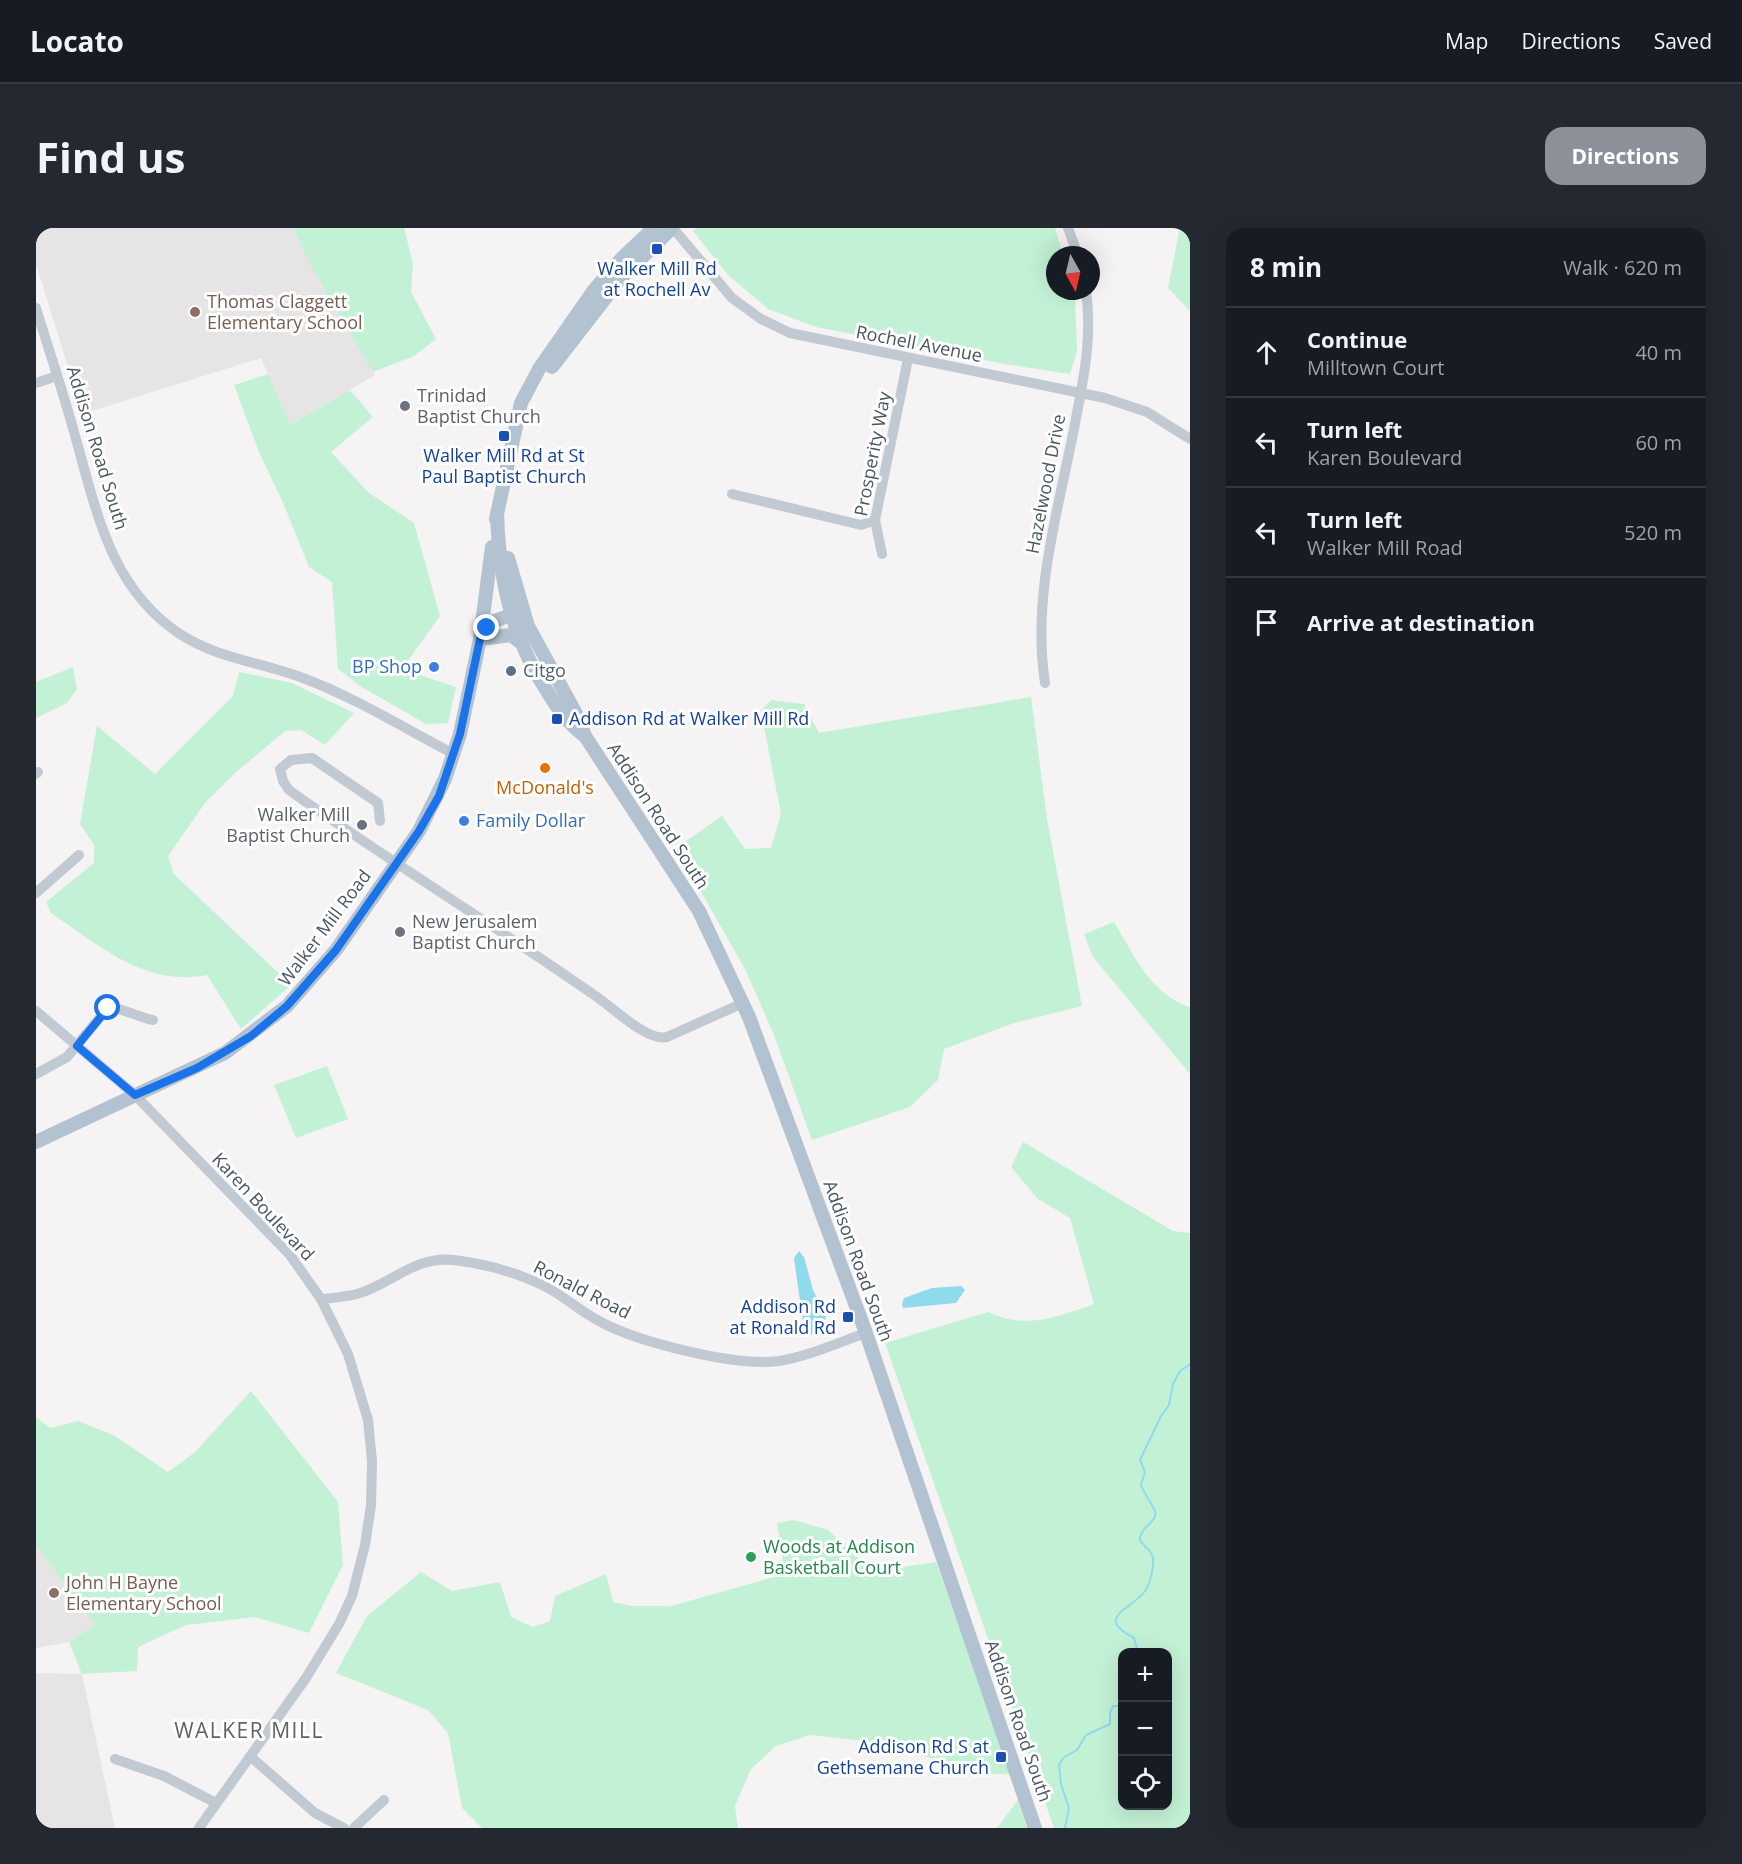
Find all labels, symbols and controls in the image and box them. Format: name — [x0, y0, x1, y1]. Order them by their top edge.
text: Locato — [30, 22, 124, 60]
text: Map — [1445, 27, 1488, 55]
text: Directions — [1521, 27, 1621, 55]
text: Saved — [1654, 27, 1712, 55]
button: Directions — [1545, 127, 1706, 185]
text: Find us — [36, 128, 185, 185]
marker: Walker Mill Rd at Rochell Av — [650, 242, 664, 256]
north arrow — [1046, 246, 1100, 300]
text: 8 min — [1250, 249, 1322, 285]
text: Walk · 620 m — [1563, 254, 1682, 281]
place label: Walker Mill Rd at Rochell Av — [597, 256, 717, 301]
place label: Thomas Claggett Elementary School — [207, 289, 363, 334]
marker: Thomas Claggett Elementary School — [188, 305, 202, 319]
street label: Rochell Avenue — [854, 319, 984, 367]
text: Continue — [1307, 324, 1407, 354]
icon: ahead — [1250, 336, 1283, 369]
text: 40 m — [1635, 339, 1682, 366]
text: Milltown Court — [1307, 354, 1444, 381]
street label: Addison Road South — [62, 363, 134, 532]
place label: Trinidad Baptist Church — [417, 383, 541, 428]
street label: Prosperity Way — [848, 389, 896, 518]
marker: Trinidad Baptist Church — [398, 399, 412, 413]
street label: Hazelwood Drive — [1020, 412, 1070, 556]
text: Turn left — [1307, 414, 1402, 444]
icon: left — [1250, 426, 1283, 459]
marker: Walker Mill Rd at St Paul Baptist Church — [497, 429, 511, 443]
text: 60 m — [1635, 429, 1682, 456]
place label: Walker Mill Rd at St Paul Baptist Church — [422, 443, 586, 488]
text: Karen Boulevard — [1307, 444, 1462, 471]
text: Turn left — [1307, 504, 1402, 534]
icon: left — [1250, 516, 1283, 549]
text: 520 m — [1624, 519, 1682, 546]
text: Walker Mill Road — [1307, 534, 1463, 561]
icon: arrive — [1250, 606, 1283, 639]
text: Arrive at destination — [1307, 607, 1535, 637]
route end — [473, 614, 499, 640]
place label: BP Shop — [352, 654, 422, 678]
place label: Citgo — [523, 658, 566, 682]
marker: BP Shop — [427, 660, 441, 674]
marker: Citgo — [504, 664, 518, 678]
place label: Addison Rd at Walker Mill Rd — [569, 706, 809, 730]
marker: Addison Rd at Walker Mill Rd — [550, 712, 564, 726]
street label: Addison Road South — [603, 738, 715, 893]
marker: McDonald's — [538, 761, 552, 775]
place label: McDonald's — [496, 775, 594, 799]
place label: Walker Mill Baptist Church — [226, 802, 350, 847]
place label: Family Dollar — [476, 808, 586, 832]
marker: Family Dollar — [457, 814, 471, 828]
marker: Walker Mill Baptist Church — [355, 818, 369, 832]
street label: Walker Mill Road — [272, 864, 376, 991]
place label: New Jerusalem Baptist Church — [412, 909, 538, 954]
marker: New Jerusalem Baptist Church — [393, 925, 407, 939]
route start — [94, 994, 120, 1020]
street label: Karen Boulevard — [207, 1147, 320, 1266]
street label: Addison Road South — [819, 1177, 899, 1345]
street label: Ronald Road — [530, 1254, 635, 1324]
place label: Addison Rd at Ronald Rd — [730, 1294, 836, 1339]
marker: Addison Rd at Ronald Rd — [841, 1310, 855, 1324]
place label: Woods at Addison Basketball Court — [763, 1534, 915, 1579]
marker: Woods at Addison Basketball Court — [744, 1550, 758, 1564]
place label: John H Bayne Elementary School — [64, 1570, 222, 1615]
marker: John H Bayne Elementary School — [47, 1586, 61, 1600]
street label: Addison Road South — [980, 1636, 1058, 1805]
map controls — [1118, 1648, 1172, 1810]
button: + — [1118, 1648, 1172, 1702]
button: − — [1118, 1702, 1172, 1756]
district label: WALKER MILL — [174, 1716, 324, 1744]
place label: Addison Rd S at Gethsemane Church — [817, 1734, 989, 1779]
marker: Addison Rd S at Gethsemane Church — [994, 1750, 1008, 1764]
button: locate — [1118, 1756, 1172, 1810]

